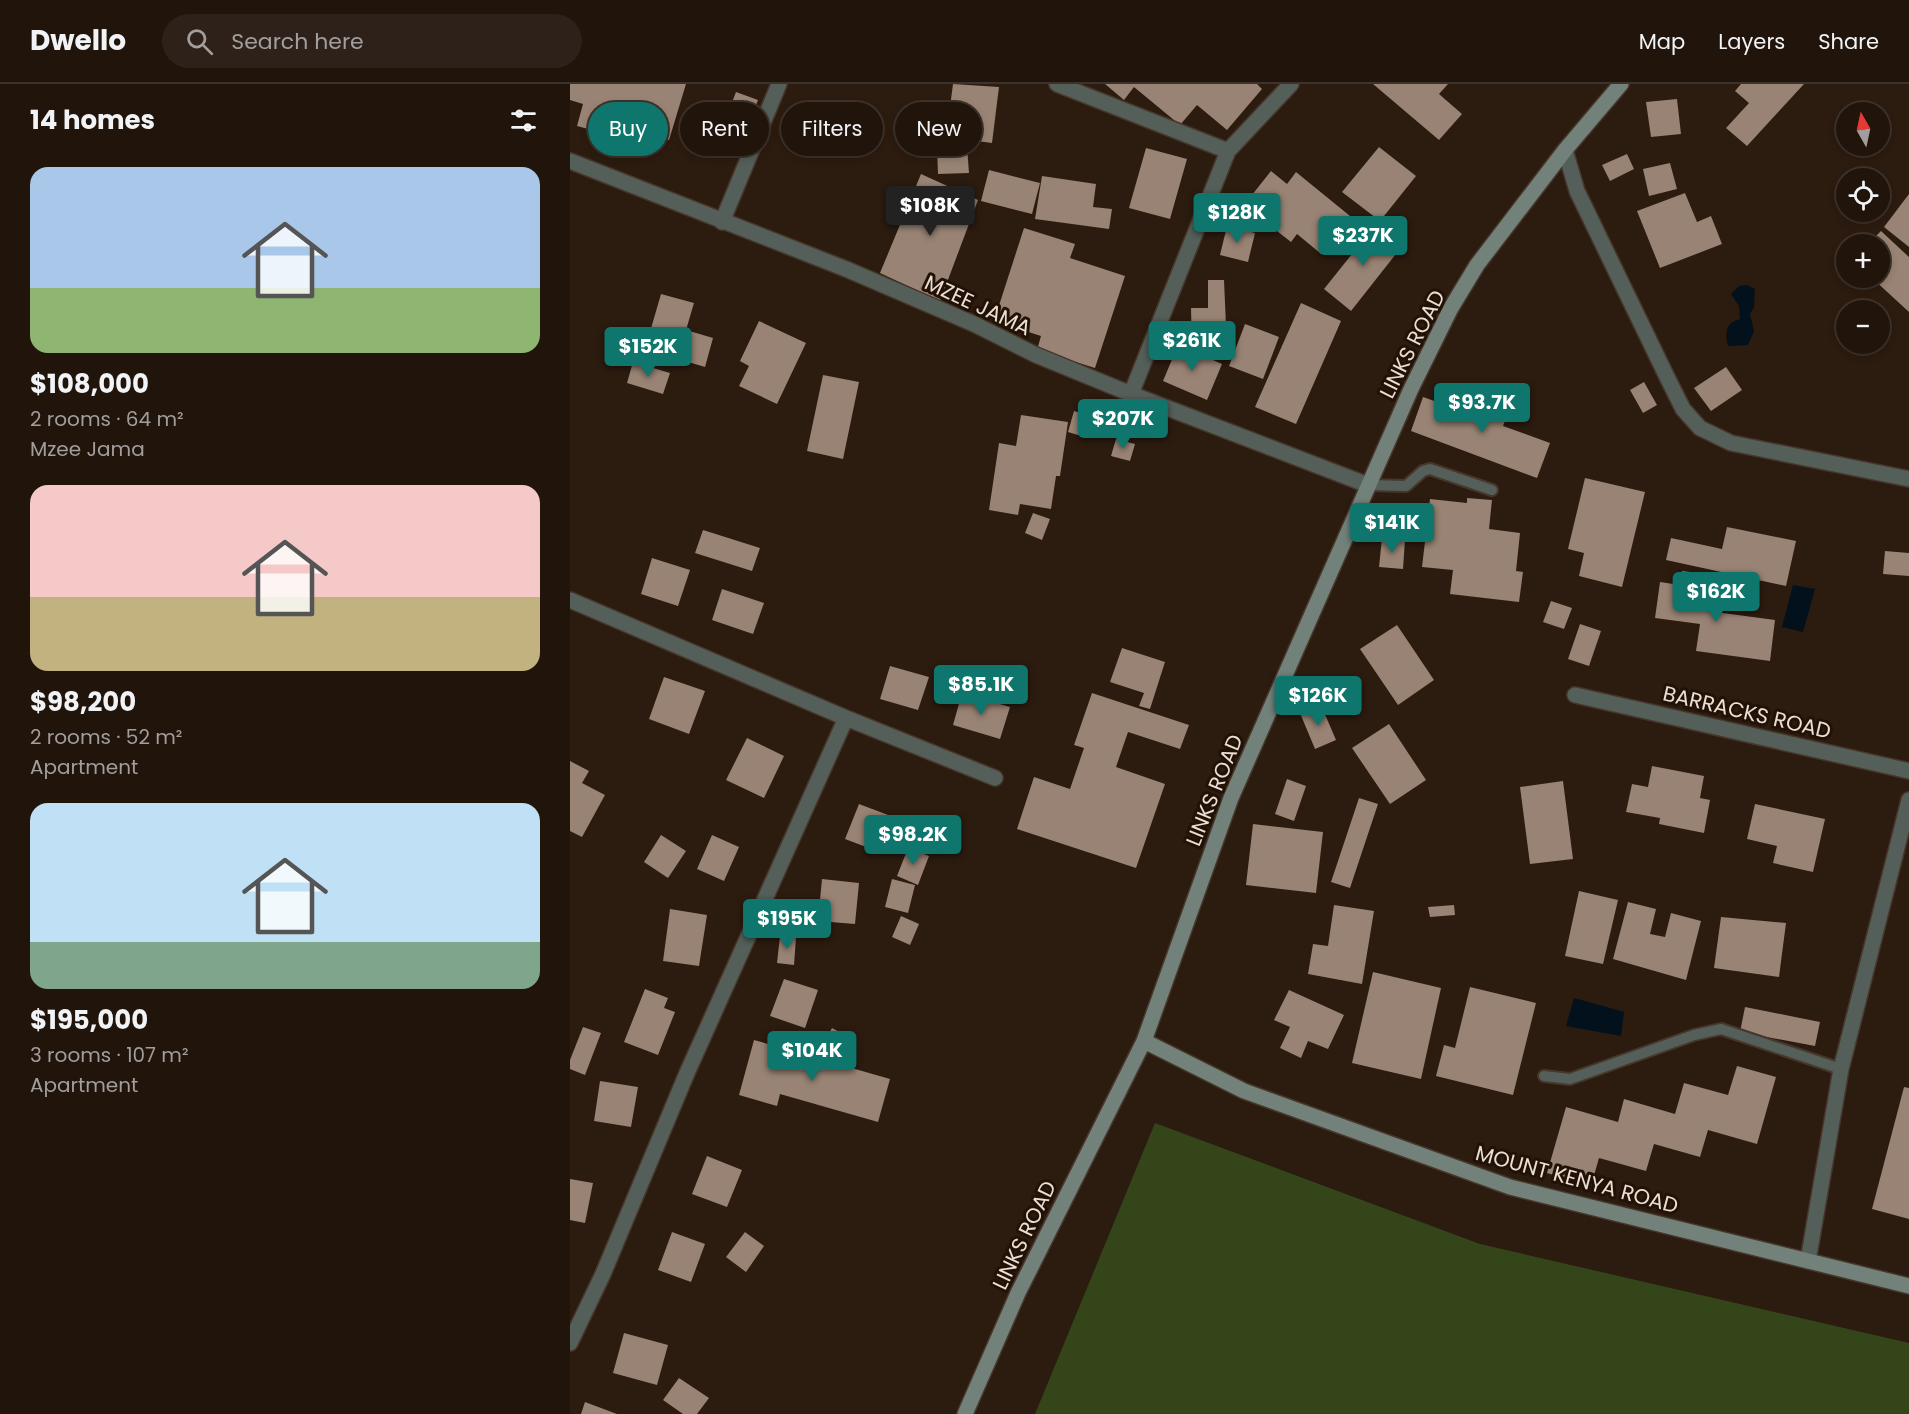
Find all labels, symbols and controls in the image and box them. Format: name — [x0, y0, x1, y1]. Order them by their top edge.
search box — [162, 14, 582, 68]
text: Dwello — [30, 21, 126, 60]
icon: search — [183, 25, 216, 58]
text: Search here — [231, 26, 364, 57]
text: Map — [1639, 27, 1685, 56]
text: Layers — [1718, 27, 1785, 56]
text: Share — [1818, 27, 1879, 56]
text: 14 homes — [30, 102, 155, 138]
chip: Buy — [588, 102, 668, 156]
chip: Rent — [680, 102, 769, 156]
chip: Filters — [781, 102, 883, 156]
chip: New — [895, 102, 982, 156]
north arrow — [1836, 102, 1890, 156]
map controls — [1836, 102, 1890, 354]
icon: filters — [507, 104, 540, 137]
button: locate — [1836, 168, 1890, 222]
pin: $108K — [888, 186, 972, 237]
text: $108K — [900, 191, 960, 219]
pin: $128K — [1195, 193, 1279, 244]
text: $128K — [1208, 198, 1267, 226]
icon: home — [231, 206, 339, 314]
pin: $237K — [1321, 216, 1405, 267]
text: $237K — [1332, 221, 1394, 249]
button: + — [1836, 234, 1890, 288]
street label: MZEE JAMA — [920, 268, 1036, 342]
street label: LINKS ROAD — [1372, 285, 1452, 403]
button: − — [1836, 300, 1890, 354]
pin: $261K — [1150, 321, 1234, 372]
text: $261K — [1163, 326, 1221, 354]
pin: $152K — [606, 327, 690, 378]
text: $152K — [618, 332, 678, 360]
text: $108,000 — [30, 366, 149, 402]
pin: $93.7K — [1433, 383, 1531, 434]
text: $93.7K — [1448, 388, 1516, 416]
pin: $207K — [1081, 399, 1165, 450]
text: $207K — [1092, 404, 1154, 432]
text: 2 rooms · 64 m² — [30, 405, 184, 433]
text: Mzee Jama — [30, 435, 145, 463]
pin: $141K — [1350, 503, 1434, 554]
text: $141K — [1364, 508, 1420, 536]
icon: home — [231, 524, 339, 632]
pin: $162K — [1674, 572, 1758, 623]
text: $162K — [1687, 577, 1745, 605]
pin: $85.1K — [932, 665, 1030, 716]
text: $85.1K — [948, 670, 1014, 698]
pin: $126K — [1276, 676, 1360, 727]
street label: BARRACKS ROAD — [1660, 679, 1834, 745]
text: $126K — [1289, 681, 1347, 709]
text: $98,200 — [30, 684, 136, 720]
text: 2 rooms · 52 m² — [30, 723, 182, 751]
street label: LINKS ROAD — [1178, 730, 1250, 850]
text: Apartment — [30, 753, 138, 781]
pin: $98.2K — [864, 815, 962, 866]
text: $98.2K — [878, 820, 948, 848]
icon: home — [231, 842, 339, 950]
pin: $195K — [745, 899, 829, 950]
text: $195K — [757, 904, 817, 932]
text: $195,000 — [30, 1002, 148, 1038]
pin: $104K — [770, 1031, 854, 1082]
text: $104K — [781, 1036, 843, 1064]
text: 3 rooms · 107 m² — [30, 1041, 189, 1069]
text: Apartment — [30, 1071, 138, 1099]
street label: MOUNT KENYA ROAD — [1472, 1138, 1682, 1220]
street label: LINKS ROAD — [985, 1176, 1063, 1294]

